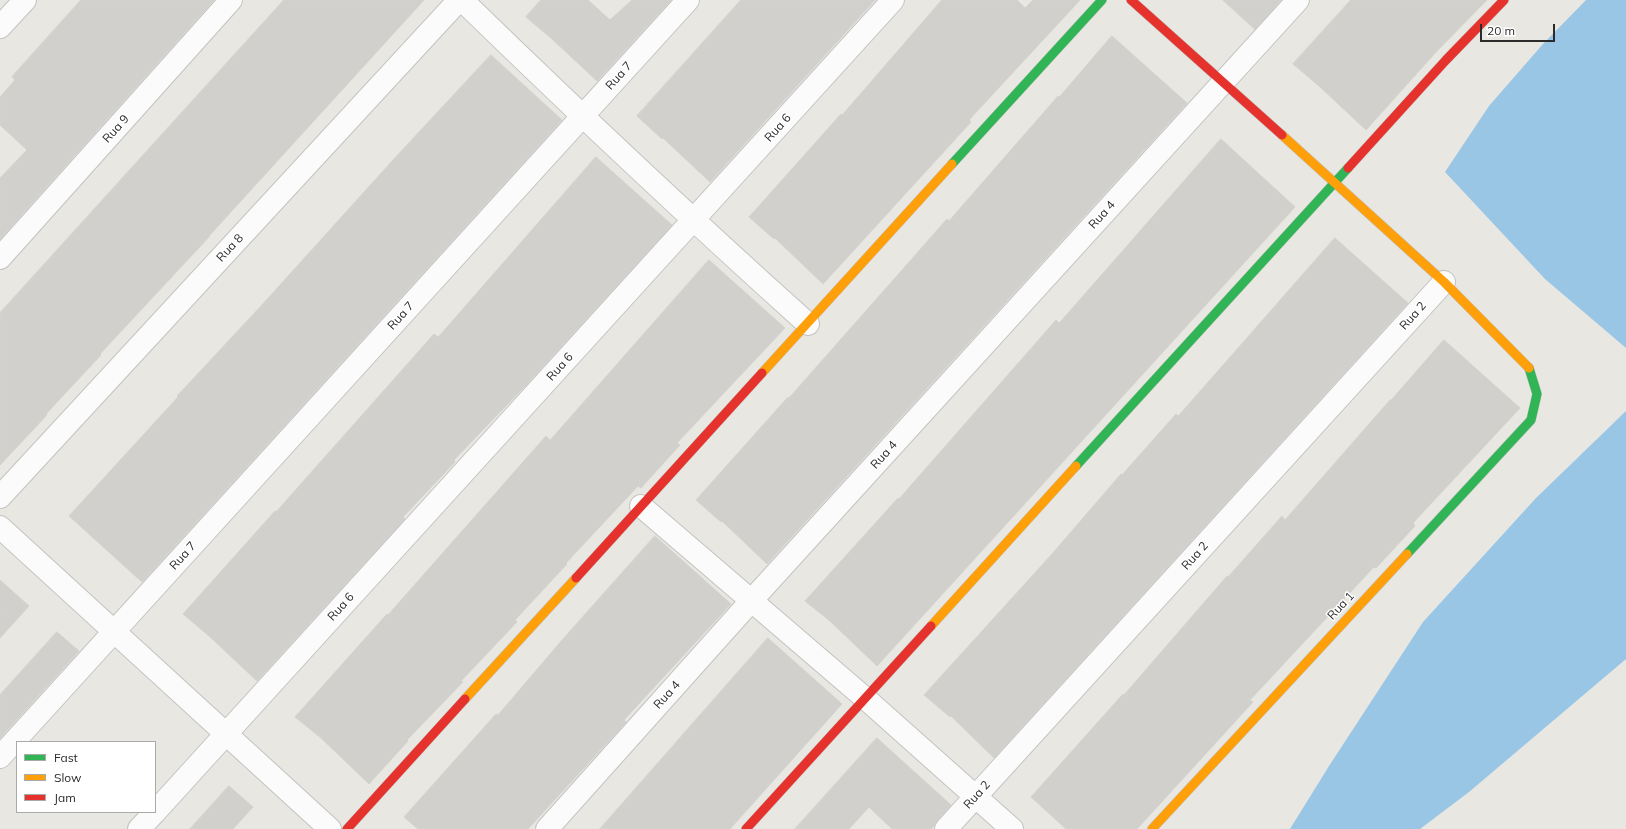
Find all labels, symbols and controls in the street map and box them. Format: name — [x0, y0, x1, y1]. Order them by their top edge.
scale bar — [1482, 16, 1557, 42]
text: 20 m — [1487, 23, 1515, 38]
street label: Rua 7 — [603, 59, 635, 93]
street label: Rua 6 — [762, 111, 794, 145]
street label: Rua 9 — [100, 112, 132, 146]
street label: Rua 4 — [1086, 198, 1118, 232]
street label: Rua 8 — [214, 231, 246, 265]
street label: Rua 7 — [385, 299, 417, 333]
street label: Rua 2 — [1397, 299, 1429, 333]
street label: Rua 6 — [544, 350, 576, 384]
street label: Rua 4 — [868, 438, 900, 472]
street label: Rua 7 — [167, 539, 199, 573]
street label: Rua 2 — [1179, 539, 1211, 573]
street label: Rua 1 — [1325, 589, 1357, 623]
street label: Rua 6 — [325, 590, 357, 624]
street label: Rua 4 — [651, 678, 683, 712]
legend — [16, 741, 156, 813]
text: Fast — [54, 750, 78, 765]
text: Slow — [54, 770, 82, 785]
street label: Rua 2 — [961, 778, 993, 812]
text: Jam — [54, 790, 76, 805]

